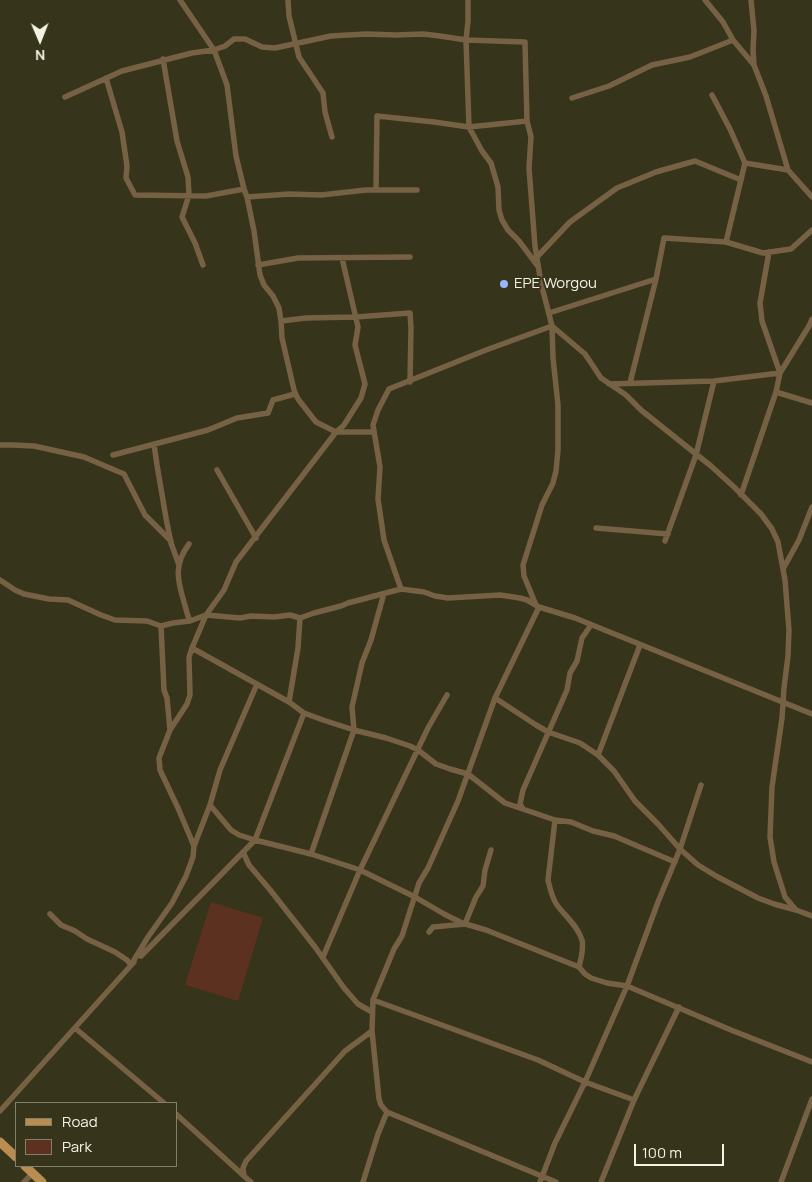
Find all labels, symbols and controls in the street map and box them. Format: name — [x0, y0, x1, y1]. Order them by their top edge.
north arrow — [15, 15, 65, 65]
text: N — [35, 46, 45, 65]
place label: EPE Worgou — [514, 275, 597, 293]
marker: EPE Worgou — [498, 278, 510, 290]
legend — [15, 1102, 178, 1167]
text: Road — [62, 1111, 98, 1132]
scale bar — [637, 1134, 727, 1166]
text: Park — [62, 1136, 92, 1157]
text: 100 m — [642, 1142, 682, 1163]

